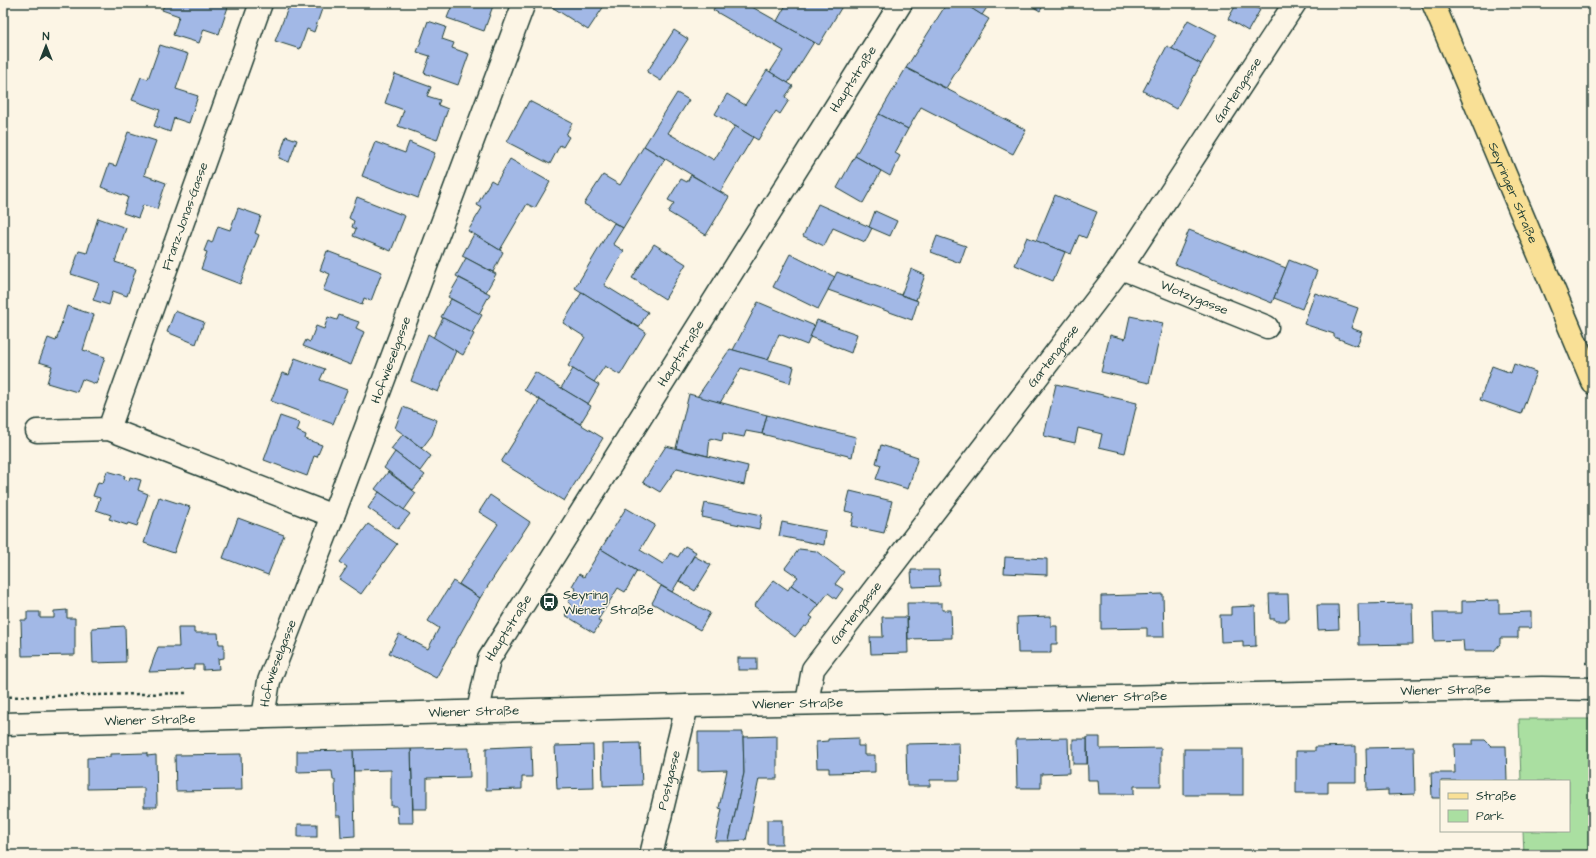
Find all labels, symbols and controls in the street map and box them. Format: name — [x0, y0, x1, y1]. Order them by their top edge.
north arrow — [26, 26, 66, 66]
text: N — [43, 29, 50, 44]
street label: Hauptstraße — [826, 42, 881, 116]
street label: Gartengasse — [1210, 54, 1266, 126]
street label: Seyringer Straße — [1484, 140, 1542, 246]
street label: Franz-Jonas-Gasse — [157, 160, 212, 273]
street label: Wotzygasse — [1158, 276, 1231, 319]
street label: Hofwieselgasse — [367, 314, 416, 406]
street label: Hauptstraße — [653, 317, 709, 390]
street label: Gartengasse — [1023, 321, 1083, 391]
street label: Gartengasse — [826, 578, 886, 648]
place label: Seyring Wiener Straße — [563, 586, 654, 619]
street label: Hauptstraße — [481, 591, 536, 665]
bus stop icon: Seyring Wiener Straße — [538, 591, 560, 613]
street label: Hofwieselgasse — [256, 617, 301, 708]
street label: Wiener Straße — [1400, 680, 1491, 700]
street label: Wiener Straße — [1076, 687, 1167, 707]
street label: Wiener Straße — [752, 694, 843, 714]
street label: Wiener Straße — [428, 701, 520, 722]
street label: Wiener Straße — [104, 710, 196, 730]
street label: Postgasse — [653, 748, 685, 812]
legend — [1440, 780, 1570, 832]
text: Straße — [1476, 788, 1517, 805]
text: Park — [1476, 808, 1504, 825]

